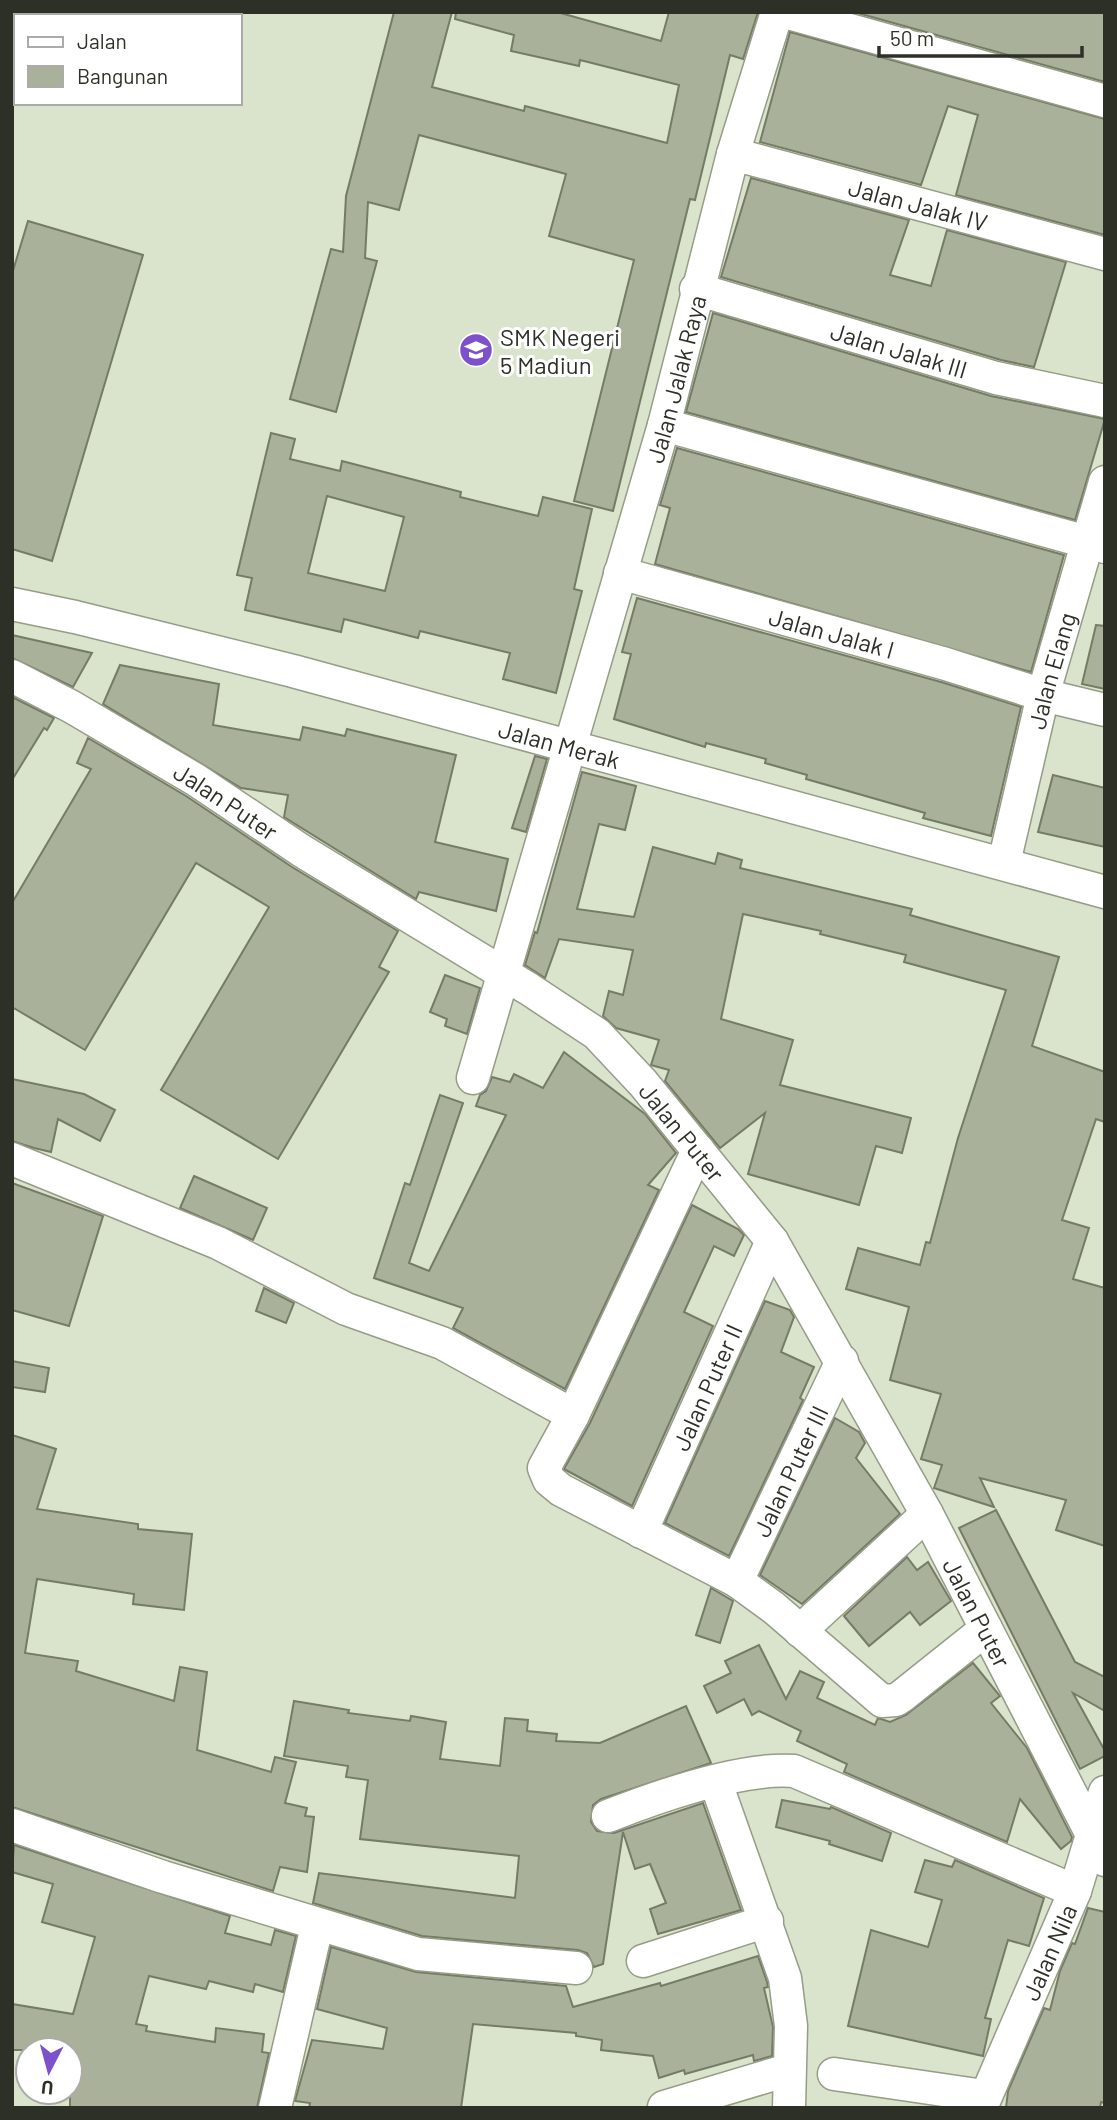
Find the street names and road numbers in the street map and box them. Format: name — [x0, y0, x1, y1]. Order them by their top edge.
street label: Jalan Jalak IV — [846, 171, 991, 236]
street label: Jalan Jalak Raya — [639, 292, 711, 466]
street label: Jalan Jalak III — [827, 315, 971, 383]
street label: Jalan Jalak I — [766, 601, 898, 663]
street label: Jalan Elang — [1021, 609, 1081, 732]
street label: Jalan Merak — [495, 713, 623, 774]
street label: Jalan Puter — [169, 756, 284, 846]
street label: Jalan Puter — [634, 1076, 732, 1187]
street label: Jalan Puter II — [665, 1319, 747, 1455]
street label: Jalan Puter III — [746, 1400, 833, 1541]
street label: Jalan Puter — [938, 1553, 1018, 1672]
street label: Jalan Nila — [1015, 1900, 1082, 2004]

